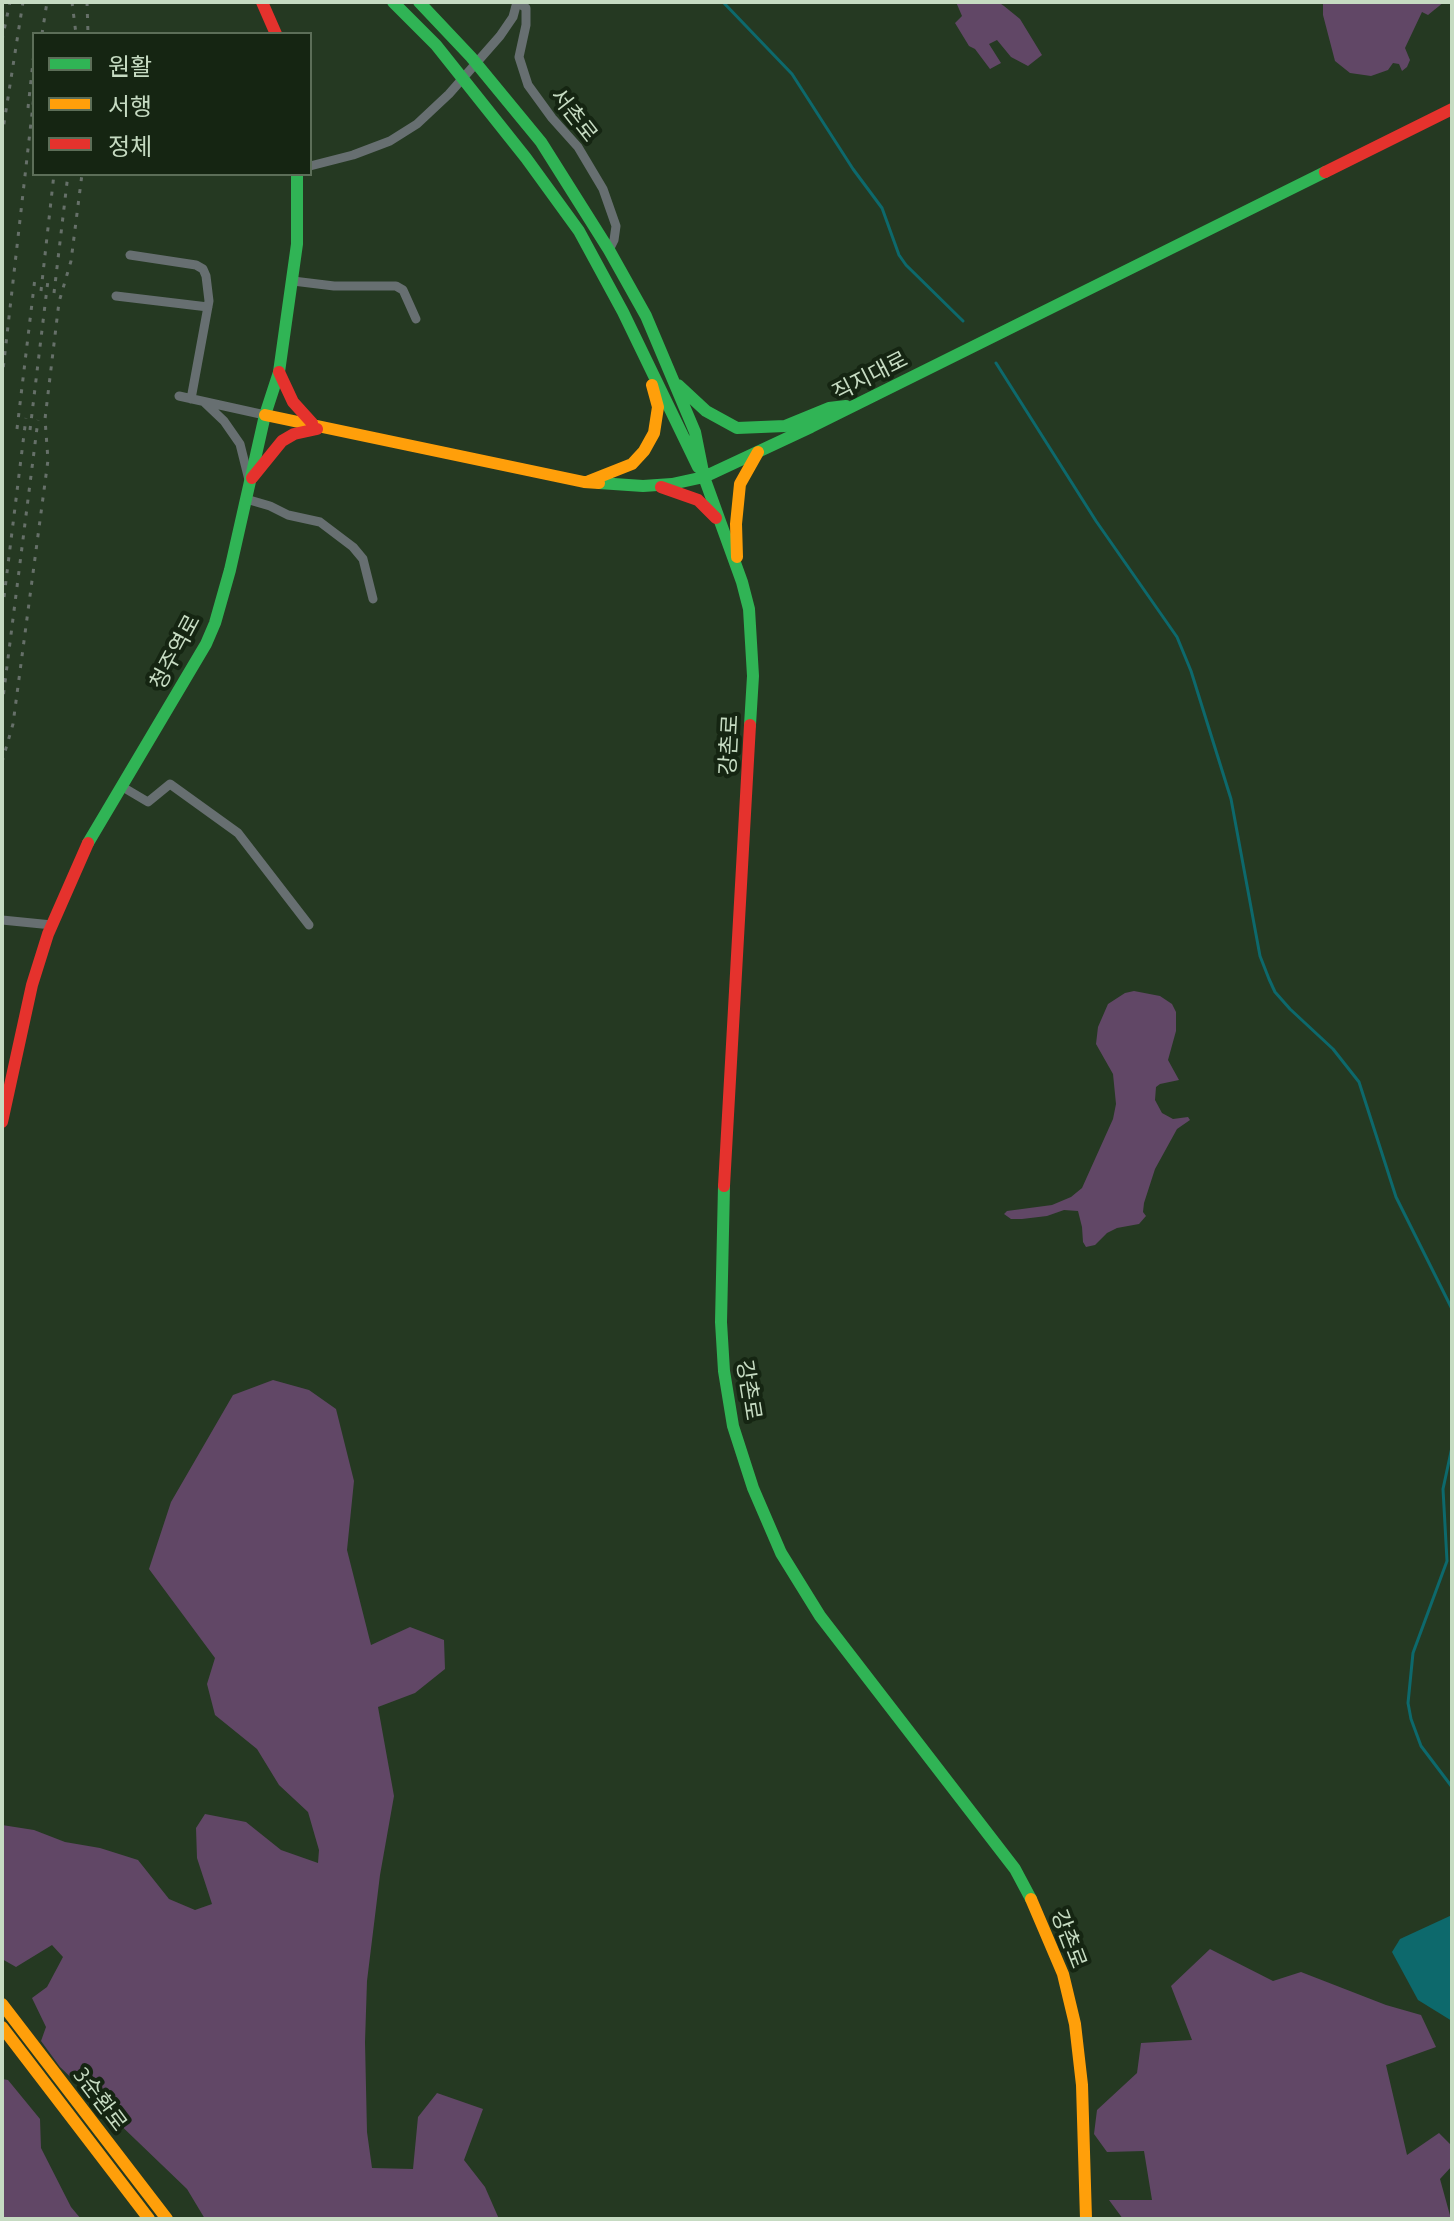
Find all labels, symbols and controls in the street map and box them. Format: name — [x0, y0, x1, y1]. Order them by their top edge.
legend — [32, 32, 312, 176]
text: 원활 — [108, 53, 152, 80]
street label: 서촌로 — [545, 83, 603, 147]
text: 서행 — [108, 93, 152, 120]
text: 정체 — [108, 133, 152, 160]
street label: 직지대로 — [828, 346, 912, 406]
street label: 청주역로 — [144, 610, 206, 694]
street label: 강촌로 — [714, 714, 744, 776]
street label: 강촌로 — [731, 1358, 767, 1422]
street label: 강촌로 — [1046, 1906, 1092, 1972]
street label: 3순환로 — [67, 2062, 133, 2136]

